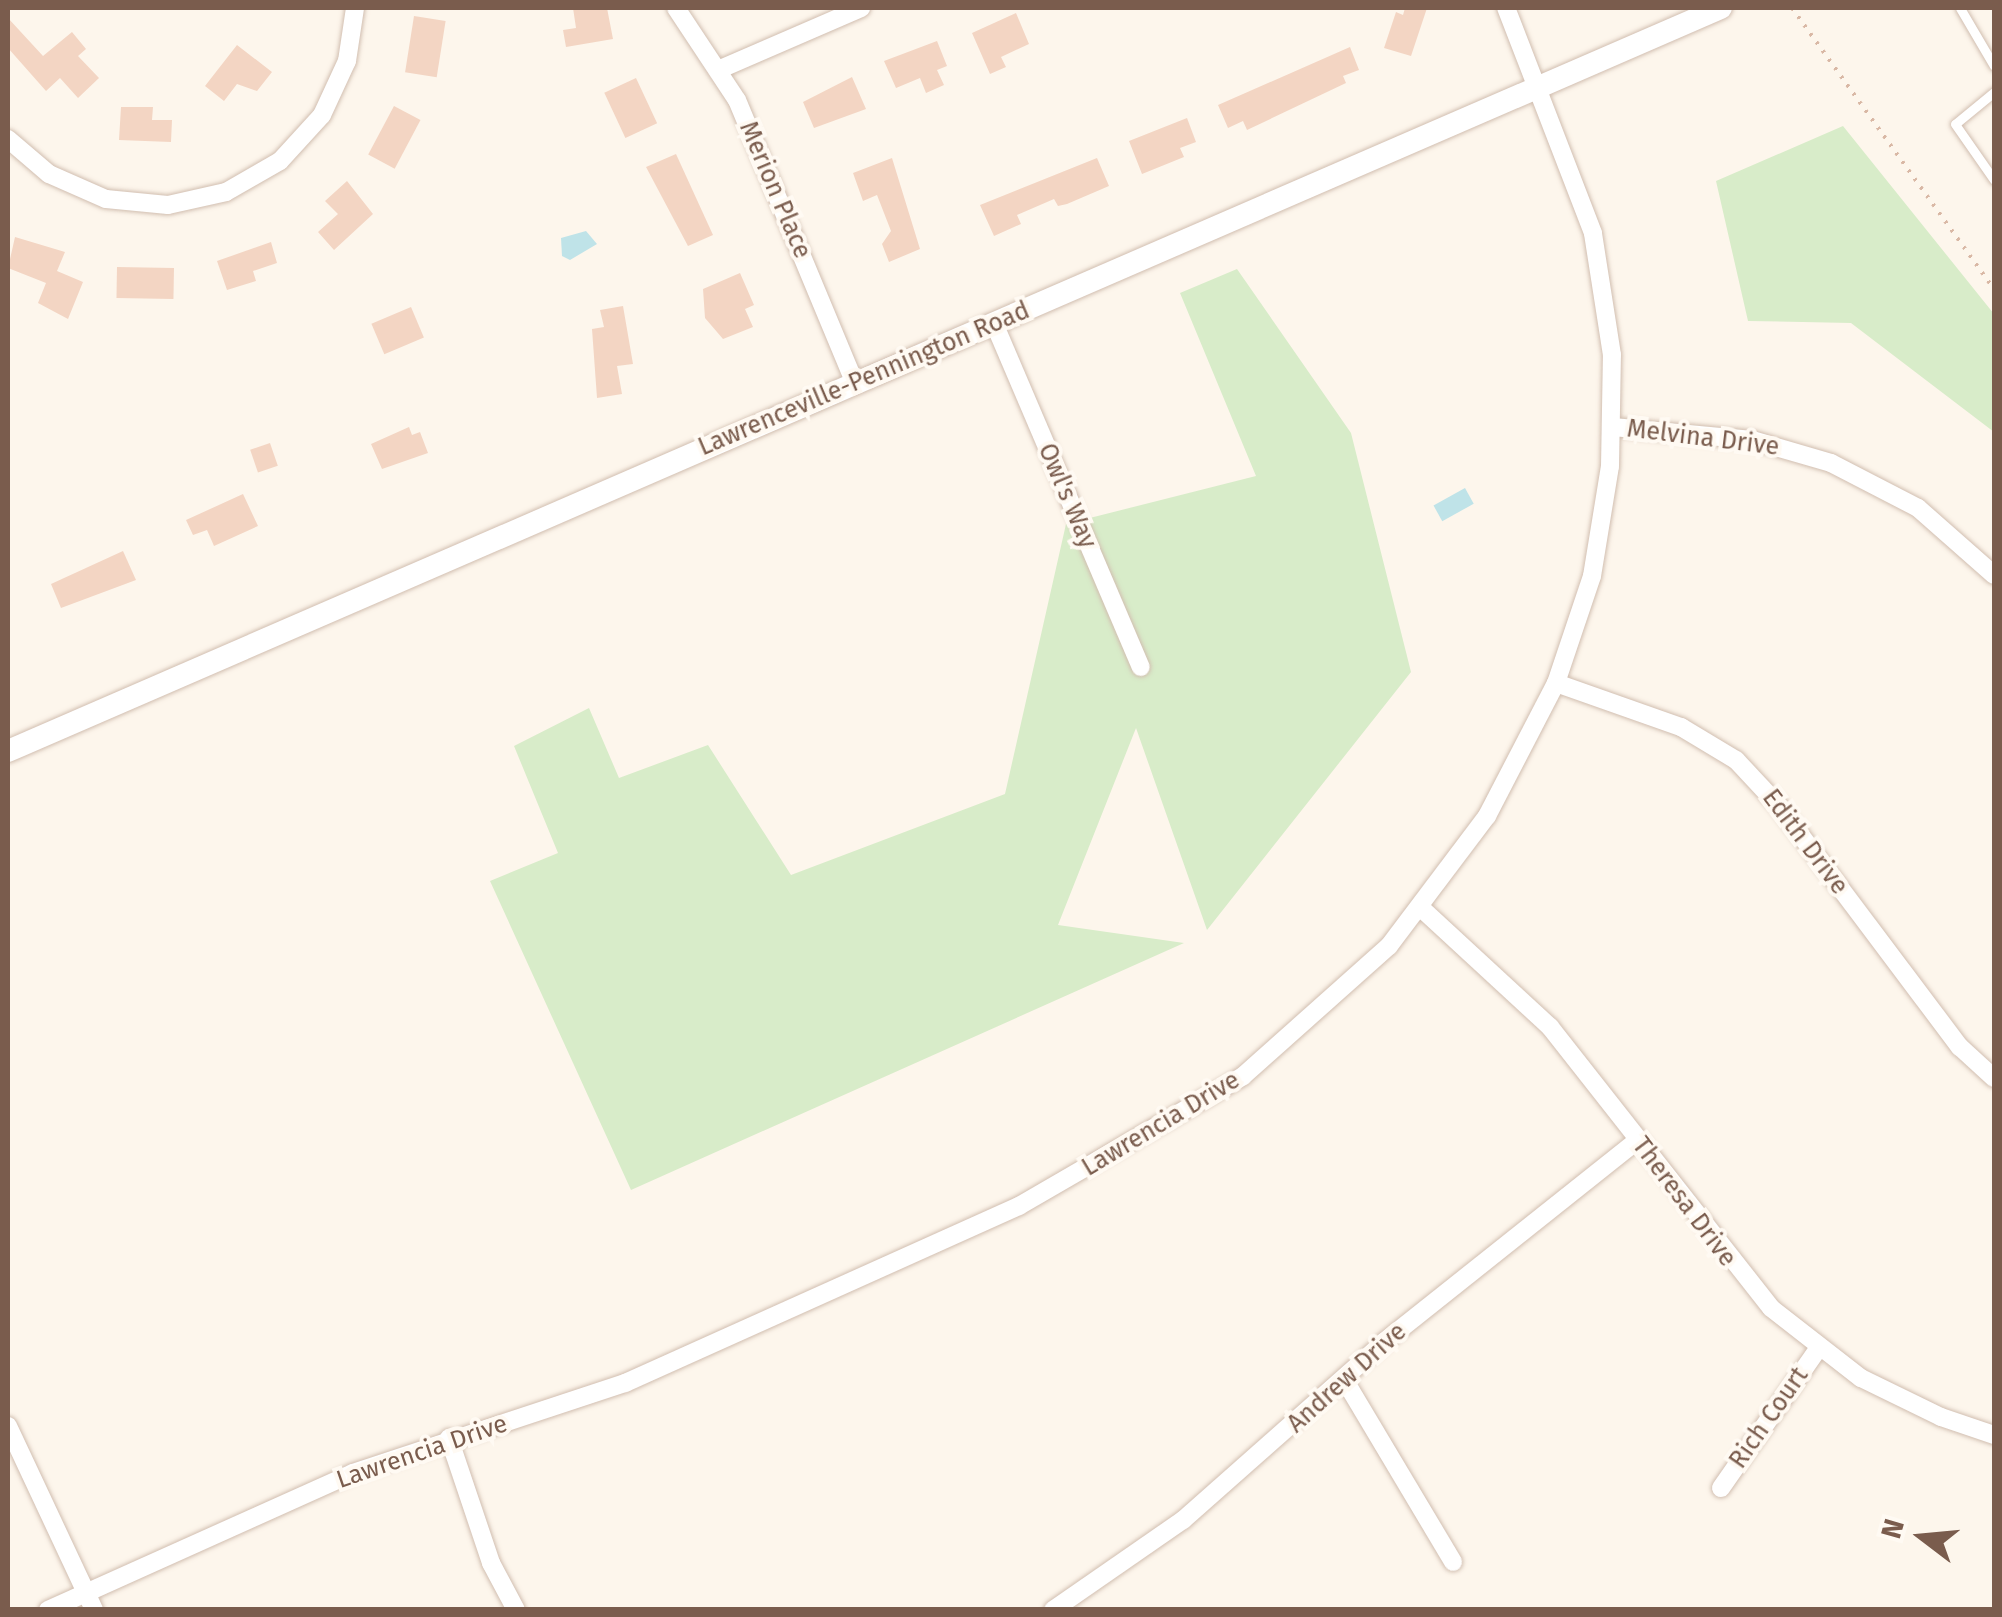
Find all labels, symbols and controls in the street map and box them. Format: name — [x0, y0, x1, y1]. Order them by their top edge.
street label: Merion Place — [733, 117, 817, 263]
street label: Lawrenceville-Pennington Road — [694, 295, 1034, 463]
street label: Melvina Drive — [1625, 414, 1781, 462]
street label: Owl's Way — [1031, 439, 1103, 553]
street label: Edith Drive — [1756, 784, 1854, 900]
street label: Lawrencia Drive — [1077, 1065, 1245, 1183]
street label: Theresa Drive — [1626, 1131, 1742, 1273]
street label: Andrew Drive — [1281, 1317, 1413, 1439]
street label: Rich Court — [1723, 1362, 1815, 1474]
street label: Lawrencia Drive — [333, 1409, 511, 1495]
north arrow — [1872, 1487, 1972, 1587]
text: N — [1874, 1515, 1911, 1542]

